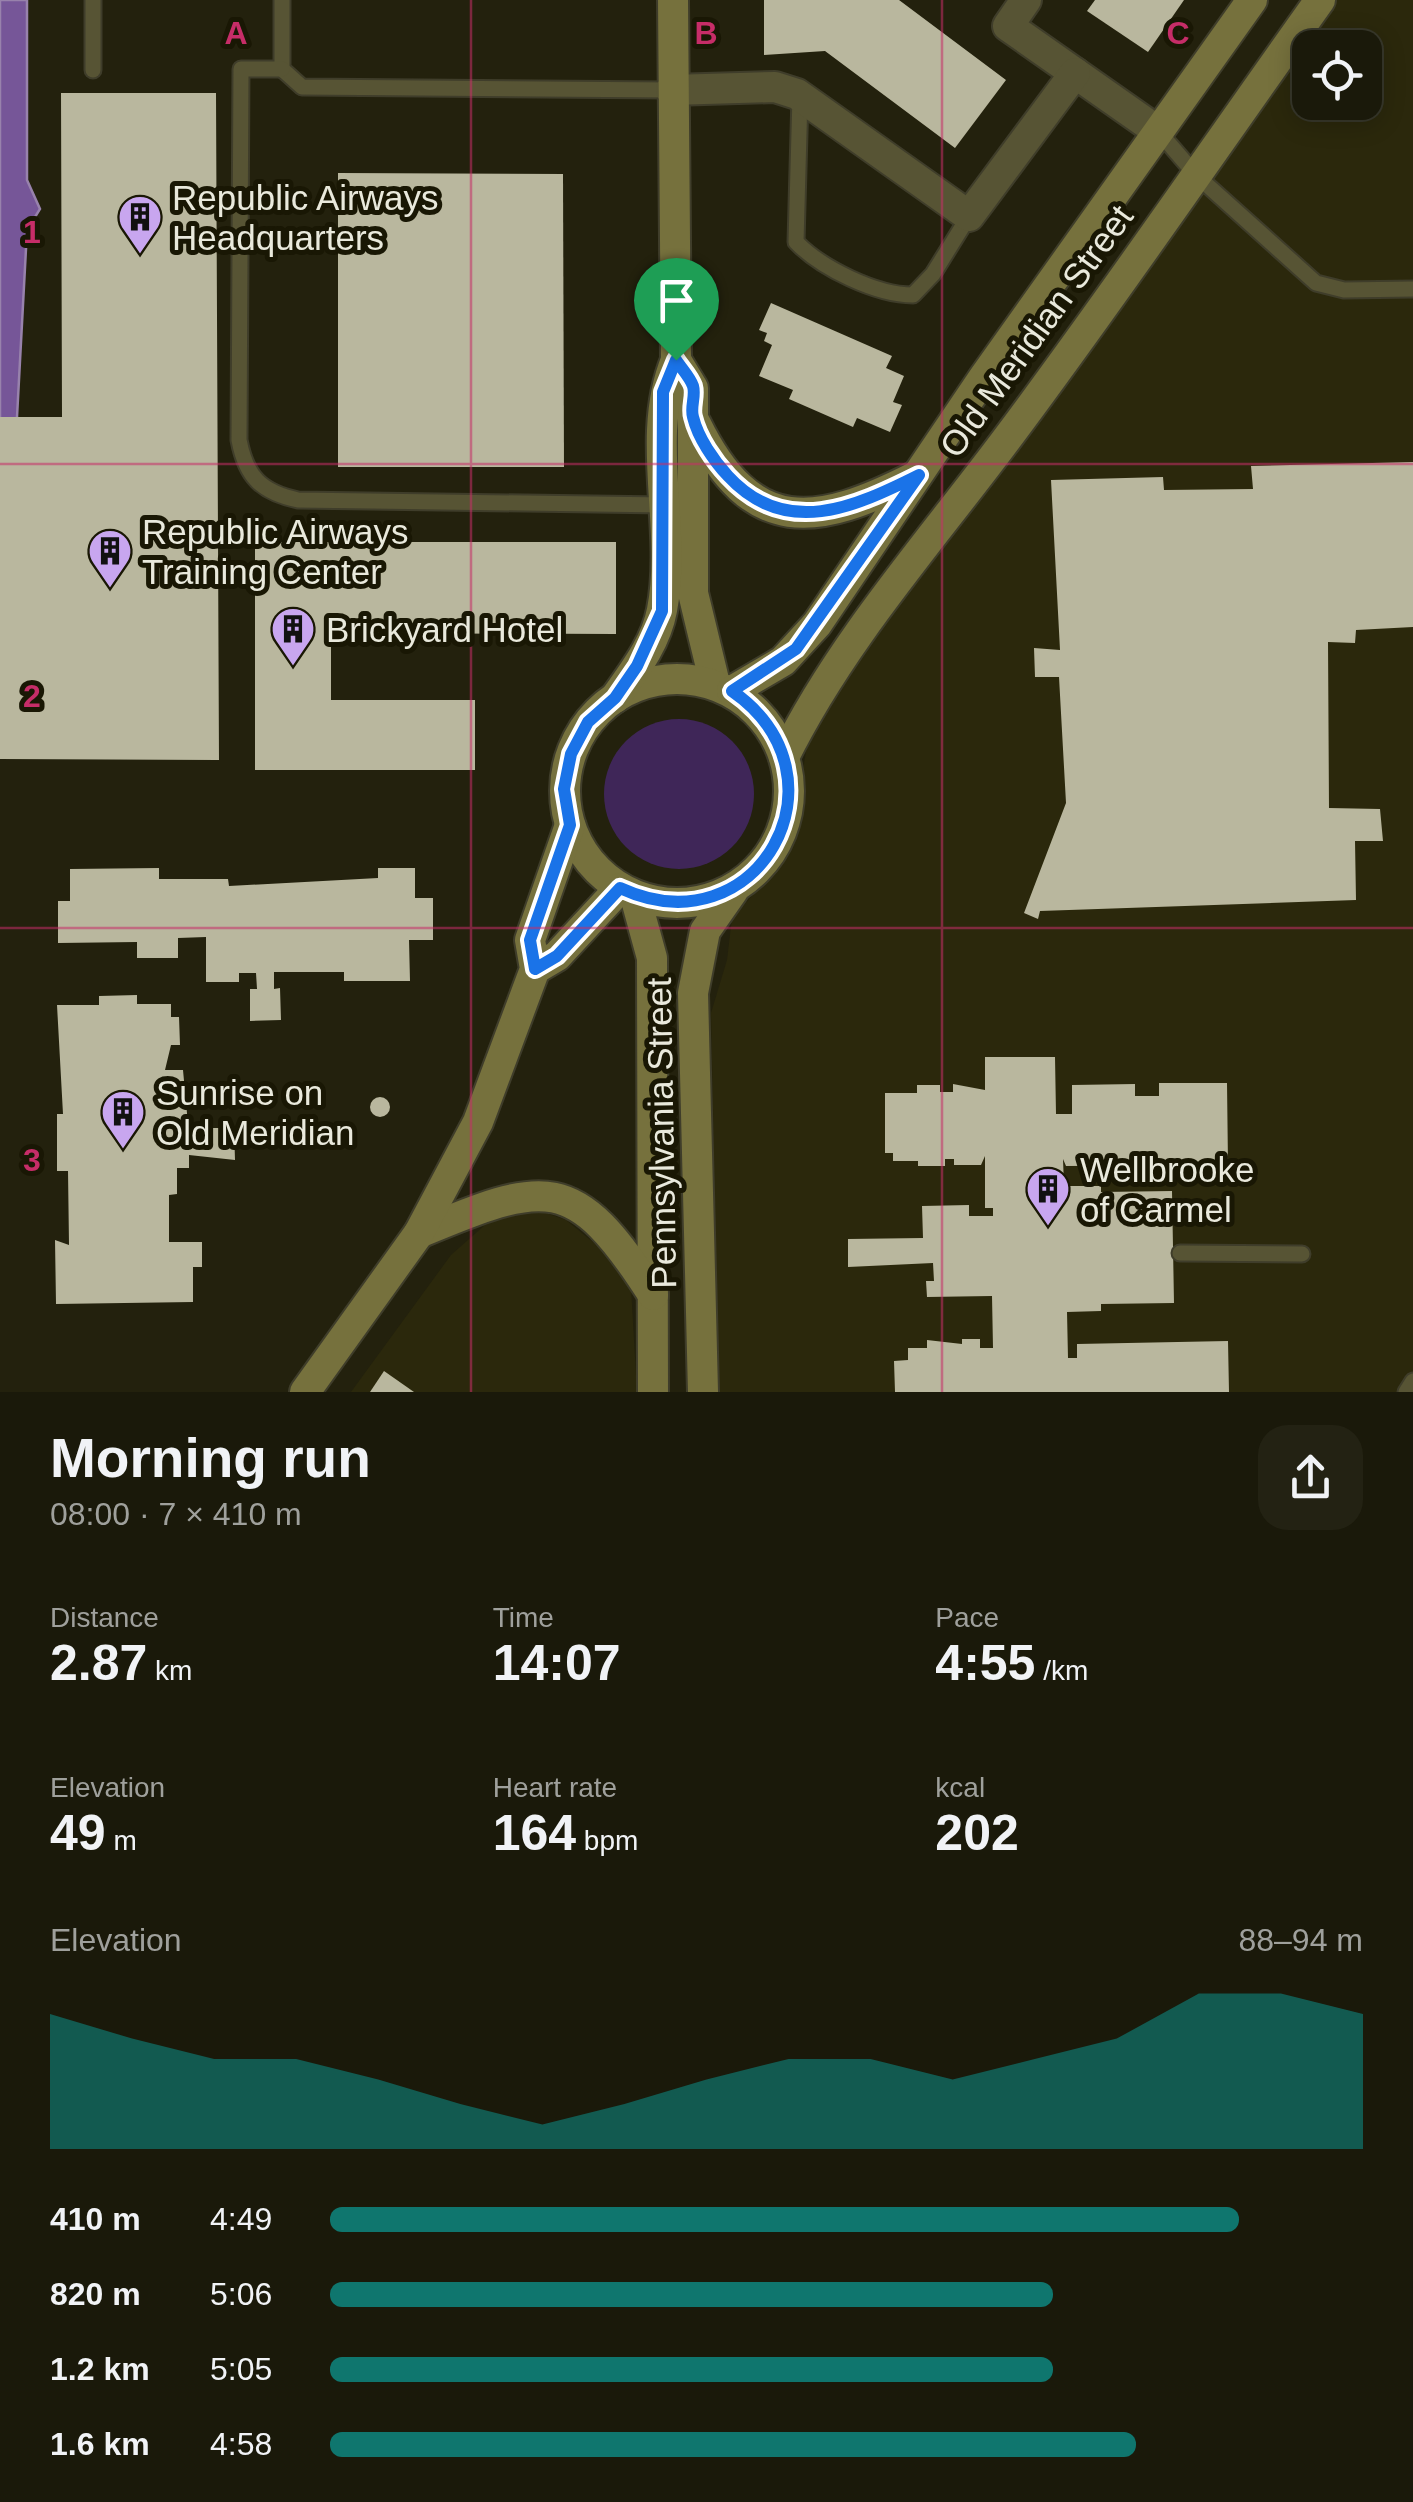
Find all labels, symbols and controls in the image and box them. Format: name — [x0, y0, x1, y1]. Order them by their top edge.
text: A — [224, 15, 248, 51]
text: B — [694, 15, 718, 51]
text: C — [1166, 15, 1190, 51]
map controls — [1292, 30, 1382, 120]
button: locate — [1292, 30, 1382, 120]
place label: Republic Airways Headquarters — [172, 178, 439, 257]
building icon: Republic Airways Headquarters — [117, 194, 163, 255]
street label: Old Meridian Street — [932, 197, 1141, 464]
text: 1 — [23, 214, 41, 250]
pin — [634, 258, 719, 361]
icon: arrive — [649, 273, 704, 328]
place label: Republic Airways Training Center — [142, 512, 409, 591]
building icon: Republic Airways Training Center — [87, 528, 133, 589]
building icon: Brickyard Hotel — [270, 606, 316, 667]
place label: Brickyard Hotel — [326, 610, 563, 649]
text: 2 — [23, 678, 41, 714]
street label: Pennsylvania Street — [639, 977, 683, 1289]
place label: Sunrise on Old Meridian — [156, 1073, 354, 1152]
building icon: Sunrise on Old Meridian — [100, 1089, 146, 1150]
text: 3 — [23, 1142, 41, 1178]
place label: Wellbrooke of Carmel — [1080, 1150, 1254, 1229]
building icon: Wellbrooke of Carmel — [1025, 1166, 1071, 1227]
button: share — [1258, 1425, 1363, 1530]
text: Morning run — [50, 1427, 371, 1489]
text: 08:00 · 7 × 410 m — [50, 1496, 302, 1532]
text: Distance — [50, 1602, 159, 1633]
text: Time — [493, 1602, 554, 1633]
text: Pace — [935, 1602, 999, 1633]
text: 2.87 — [50, 1635, 147, 1691]
text: 14:07 — [493, 1635, 621, 1691]
text: 4:55 — [935, 1635, 1035, 1691]
text: km — [147, 1655, 192, 1686]
text: /km — [1035, 1655, 1088, 1686]
text: Elevation — [50, 1772, 165, 1803]
text: Heart rate — [493, 1772, 617, 1803]
text: kcal — [935, 1772, 985, 1803]
text: 49 — [50, 1805, 106, 1861]
text: 164 — [493, 1805, 576, 1861]
text: 202 — [935, 1805, 1019, 1861]
text: m — [106, 1825, 137, 1856]
text: bpm — [576, 1825, 638, 1856]
text: Elevation — [50, 1922, 182, 1958]
text: 88–94 m — [1238, 1922, 1363, 1958]
text: 410 m — [50, 2201, 141, 2237]
text: 4:49 — [210, 2201, 272, 2237]
text: 820 m — [50, 2276, 141, 2312]
text: 5:06 — [210, 2276, 272, 2312]
text: 1.2 km — [50, 2351, 150, 2387]
text: 5:05 — [210, 2351, 272, 2387]
text: 1.6 km — [50, 2426, 150, 2462]
text: 4:58 — [210, 2426, 272, 2462]

